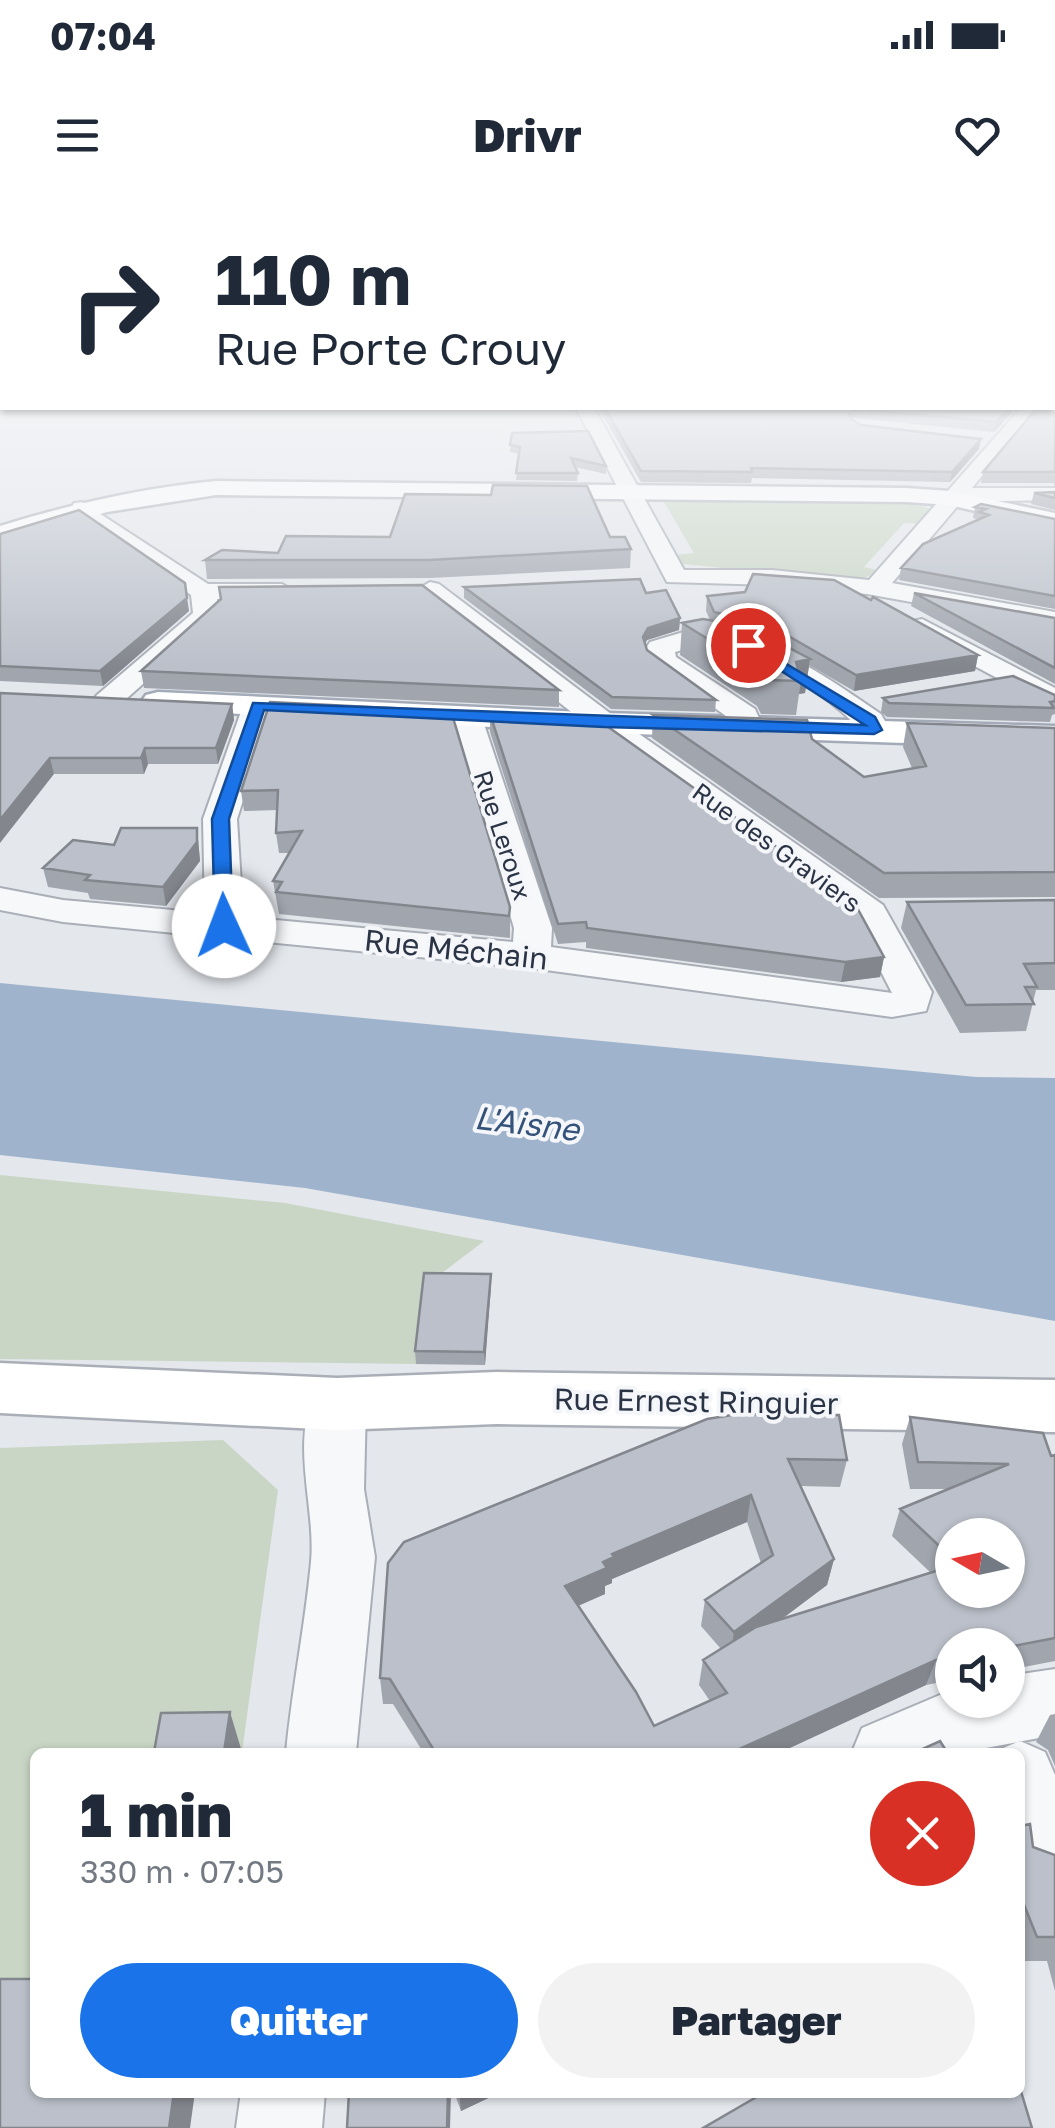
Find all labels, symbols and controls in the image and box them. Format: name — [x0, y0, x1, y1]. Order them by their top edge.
text: 07:04 — [50, 13, 156, 58]
icon: menu — [50, 108, 105, 163]
text: Drivr — [473, 108, 582, 162]
icon: heart — [950, 108, 1005, 163]
text: 110 m — [215, 236, 411, 320]
icon: right — [50, 240, 180, 370]
text: Rue Porte Crouy — [215, 321, 566, 375]
pin — [706, 603, 791, 688]
icon: arrive — [721, 618, 776, 673]
street label: Rue Leroux — [468, 766, 539, 904]
street label: Rue des Graviers — [687, 775, 867, 919]
position arrow — [172, 874, 276, 978]
street label: Rue Méchain — [362, 921, 550, 977]
water label: L'Aisne — [473, 1098, 584, 1149]
street label: Rue Ernest Ringuier — [553, 1381, 839, 1421]
north arrow — [935, 1518, 1025, 1608]
map controls — [935, 1518, 1025, 1718]
button: sound — [935, 1628, 1025, 1718]
text: 1 min — [80, 1778, 232, 1850]
button: close — [870, 1781, 975, 1886]
text: 330 m · 07:05 — [80, 1852, 284, 1890]
button: Quitter — [80, 1963, 518, 2078]
button: Partager — [538, 1963, 975, 2078]

